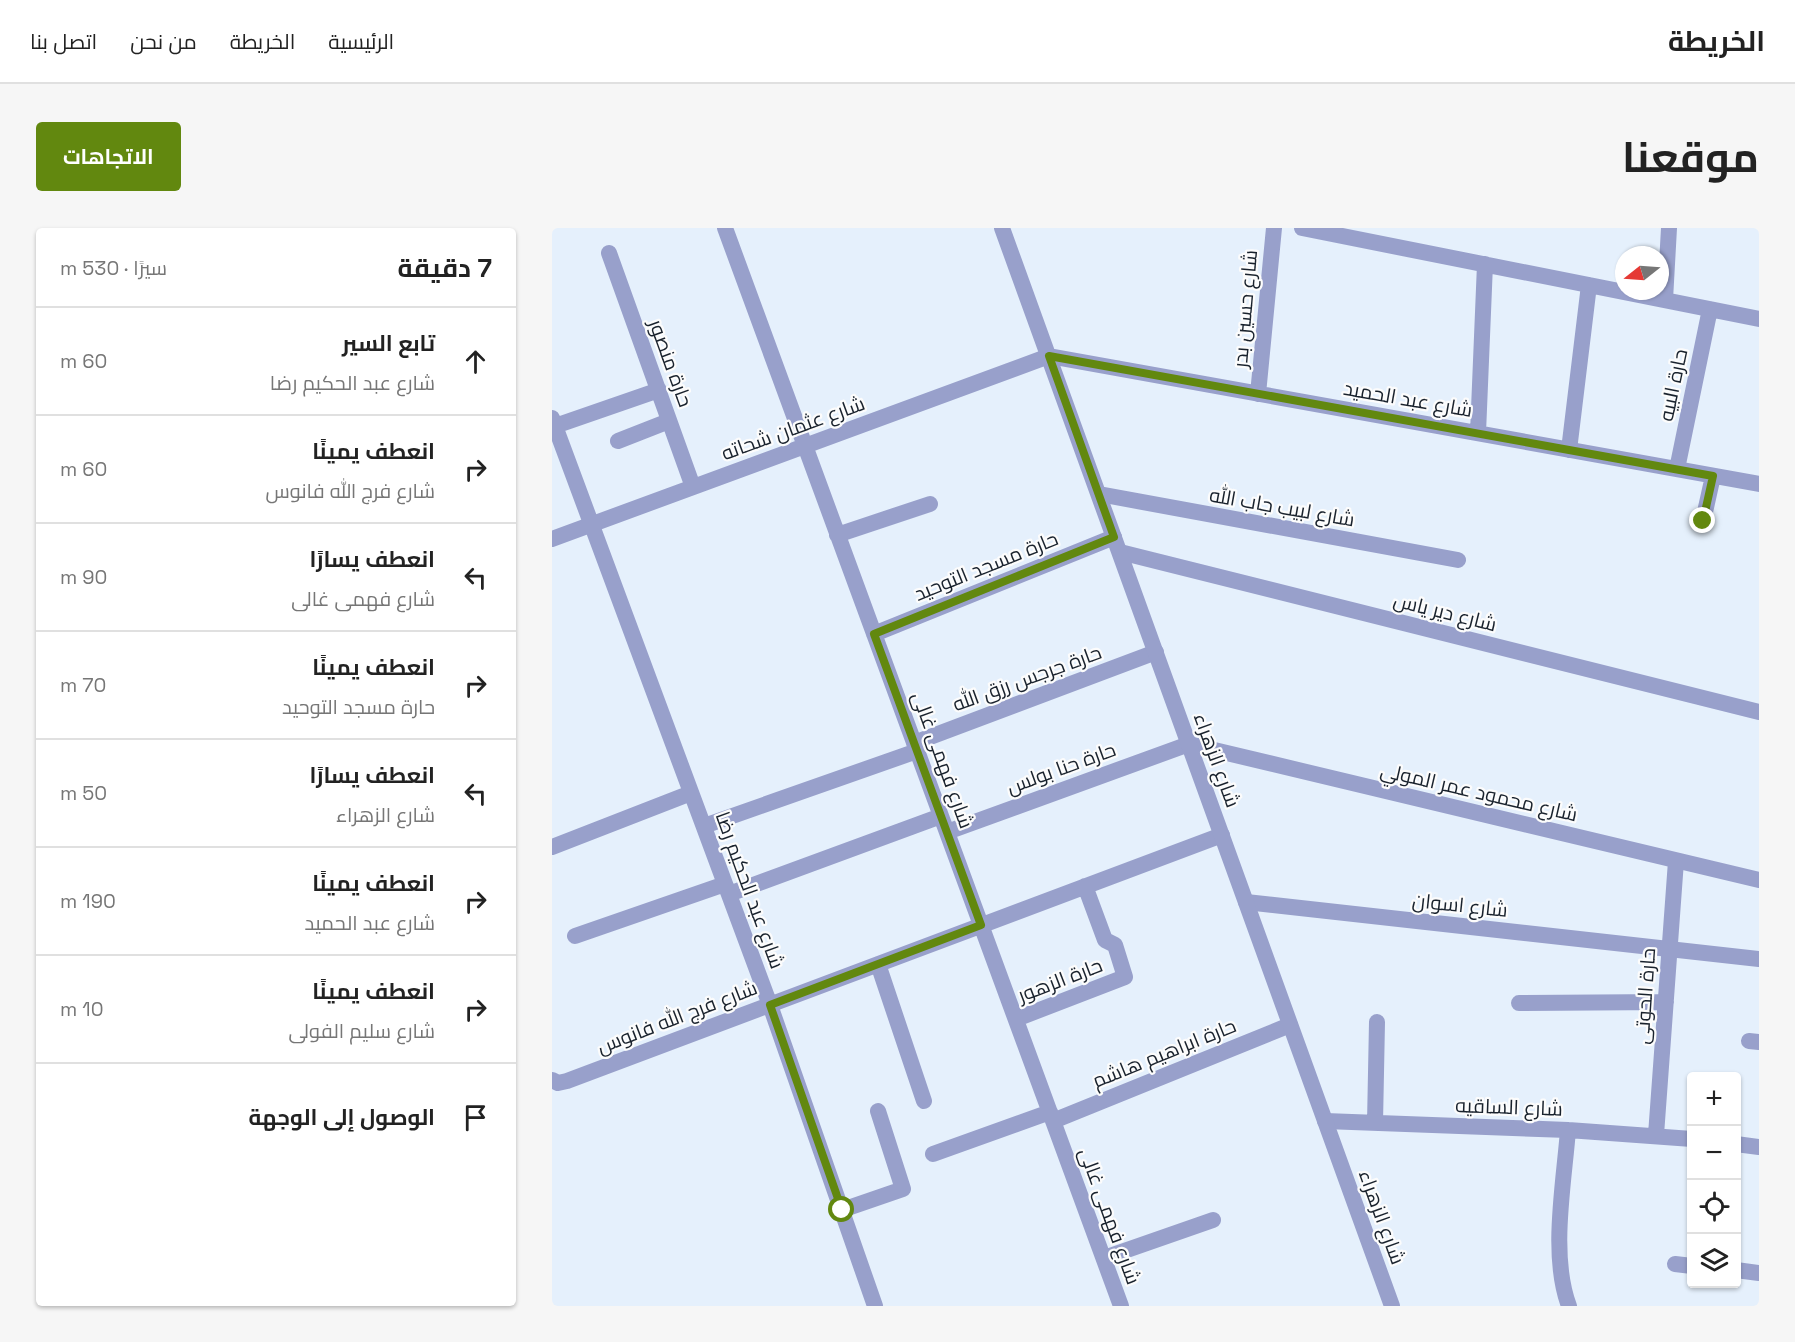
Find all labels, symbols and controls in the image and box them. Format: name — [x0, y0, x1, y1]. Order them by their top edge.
text: الخريطة — [1668, 23, 1765, 59]
text: اتصل بنا — [30, 28, 97, 55]
text: من نحن — [130, 28, 197, 55]
text: الخريطة — [230, 28, 295, 55]
text: الرئيسية — [328, 28, 394, 55]
button: الاتجاهات — [36, 122, 181, 191]
text: موقعنا — [1622, 131, 1759, 184]
north arrow — [1615, 246, 1669, 300]
street label: شارع حسين بدر — [1227, 249, 1264, 370]
text: 7 دقيقة — [397, 251, 492, 285]
text: سيرًا · 530 m — [60, 255, 167, 281]
street label: حارة منصور — [643, 315, 699, 411]
text: تابع السير — [342, 329, 435, 357]
icon: ahead — [459, 345, 492, 378]
street label: حارة البيه — [1653, 346, 1693, 424]
text: 60 m — [60, 348, 107, 374]
text: شارع عبد الحكيم رضا — [270, 370, 435, 396]
street label: شارع عبد الحميد — [1341, 375, 1475, 424]
street label: شارع عثمان شحاته — [718, 390, 869, 467]
text: انعطف يمينًا — [312, 437, 435, 465]
icon: right — [459, 453, 492, 486]
text: 60 m — [60, 456, 107, 482]
text: شارع فرج الله فانوس — [265, 478, 435, 504]
street label: شارع لبيب جاب الله — [1207, 481, 1357, 534]
route end — [1689, 507, 1715, 533]
street label: حارة مسجد التوحيد — [910, 525, 1062, 607]
text: انعطف يسارًا — [309, 545, 435, 573]
icon: left — [459, 561, 492, 594]
text: 90 m — [60, 564, 107, 590]
text: شارع فهمى غالى — [291, 586, 435, 612]
street label: شارع دير ياس — [1390, 587, 1499, 638]
street label: حارة جرجس رزق الله — [949, 639, 1105, 717]
text: انعطف يمينًا — [312, 653, 435, 681]
icon: right — [459, 669, 492, 702]
text: 70 m — [60, 672, 106, 698]
street label: شارع فهمى غالى — [905, 688, 980, 832]
text: حارة مسجد التوحيد — [282, 694, 435, 720]
street label: شارع الزهراء — [1187, 709, 1246, 811]
street label: حارة حنا بولس — [1003, 736, 1119, 800]
street label: شارع محمود عمر المولي — [1377, 757, 1580, 830]
text: انعطف يسارًا — [309, 761, 435, 789]
icon: left — [459, 777, 492, 810]
text: 50 m — [60, 780, 107, 806]
text: شارع الزهراء — [336, 802, 435, 828]
street label: شارع عبد الحكيم رضا — [709, 808, 790, 972]
text: انعطف يمينًا — [312, 869, 435, 897]
icon: right — [459, 885, 492, 918]
street label: شارع اسوان — [1411, 887, 1509, 924]
text: 190 m — [60, 888, 116, 914]
text: شارع عبد الحميد — [305, 910, 435, 936]
street label: حارة الحوتى — [1629, 947, 1661, 1045]
street label: حارة الزهور — [1013, 952, 1106, 1008]
street label: شارع فرج الله فانوس — [593, 974, 761, 1060]
text: انعطف يمينًا — [312, 977, 435, 1005]
icon: right — [459, 993, 492, 1026]
text: 10 m — [60, 996, 104, 1022]
street label: حارة ابراهيم هاشم — [1088, 1012, 1240, 1095]
text: شارع سليم الفولى — [289, 1018, 435, 1044]
map controls — [1687, 1072, 1741, 1288]
button: + — [1687, 1072, 1741, 1126]
street label: شارع الساقيه — [1455, 1092, 1563, 1123]
icon: arrive — [459, 1101, 492, 1134]
text: الوصول إلى الوجهة — [249, 1103, 435, 1131]
button: − — [1687, 1126, 1741, 1180]
street label: شارع فهمى غالى — [1072, 1144, 1147, 1288]
street label: شارع الزهراء — [1352, 1166, 1411, 1268]
button: locate — [1687, 1180, 1741, 1234]
route start — [828, 1196, 854, 1222]
button: layers — [1687, 1234, 1741, 1288]

